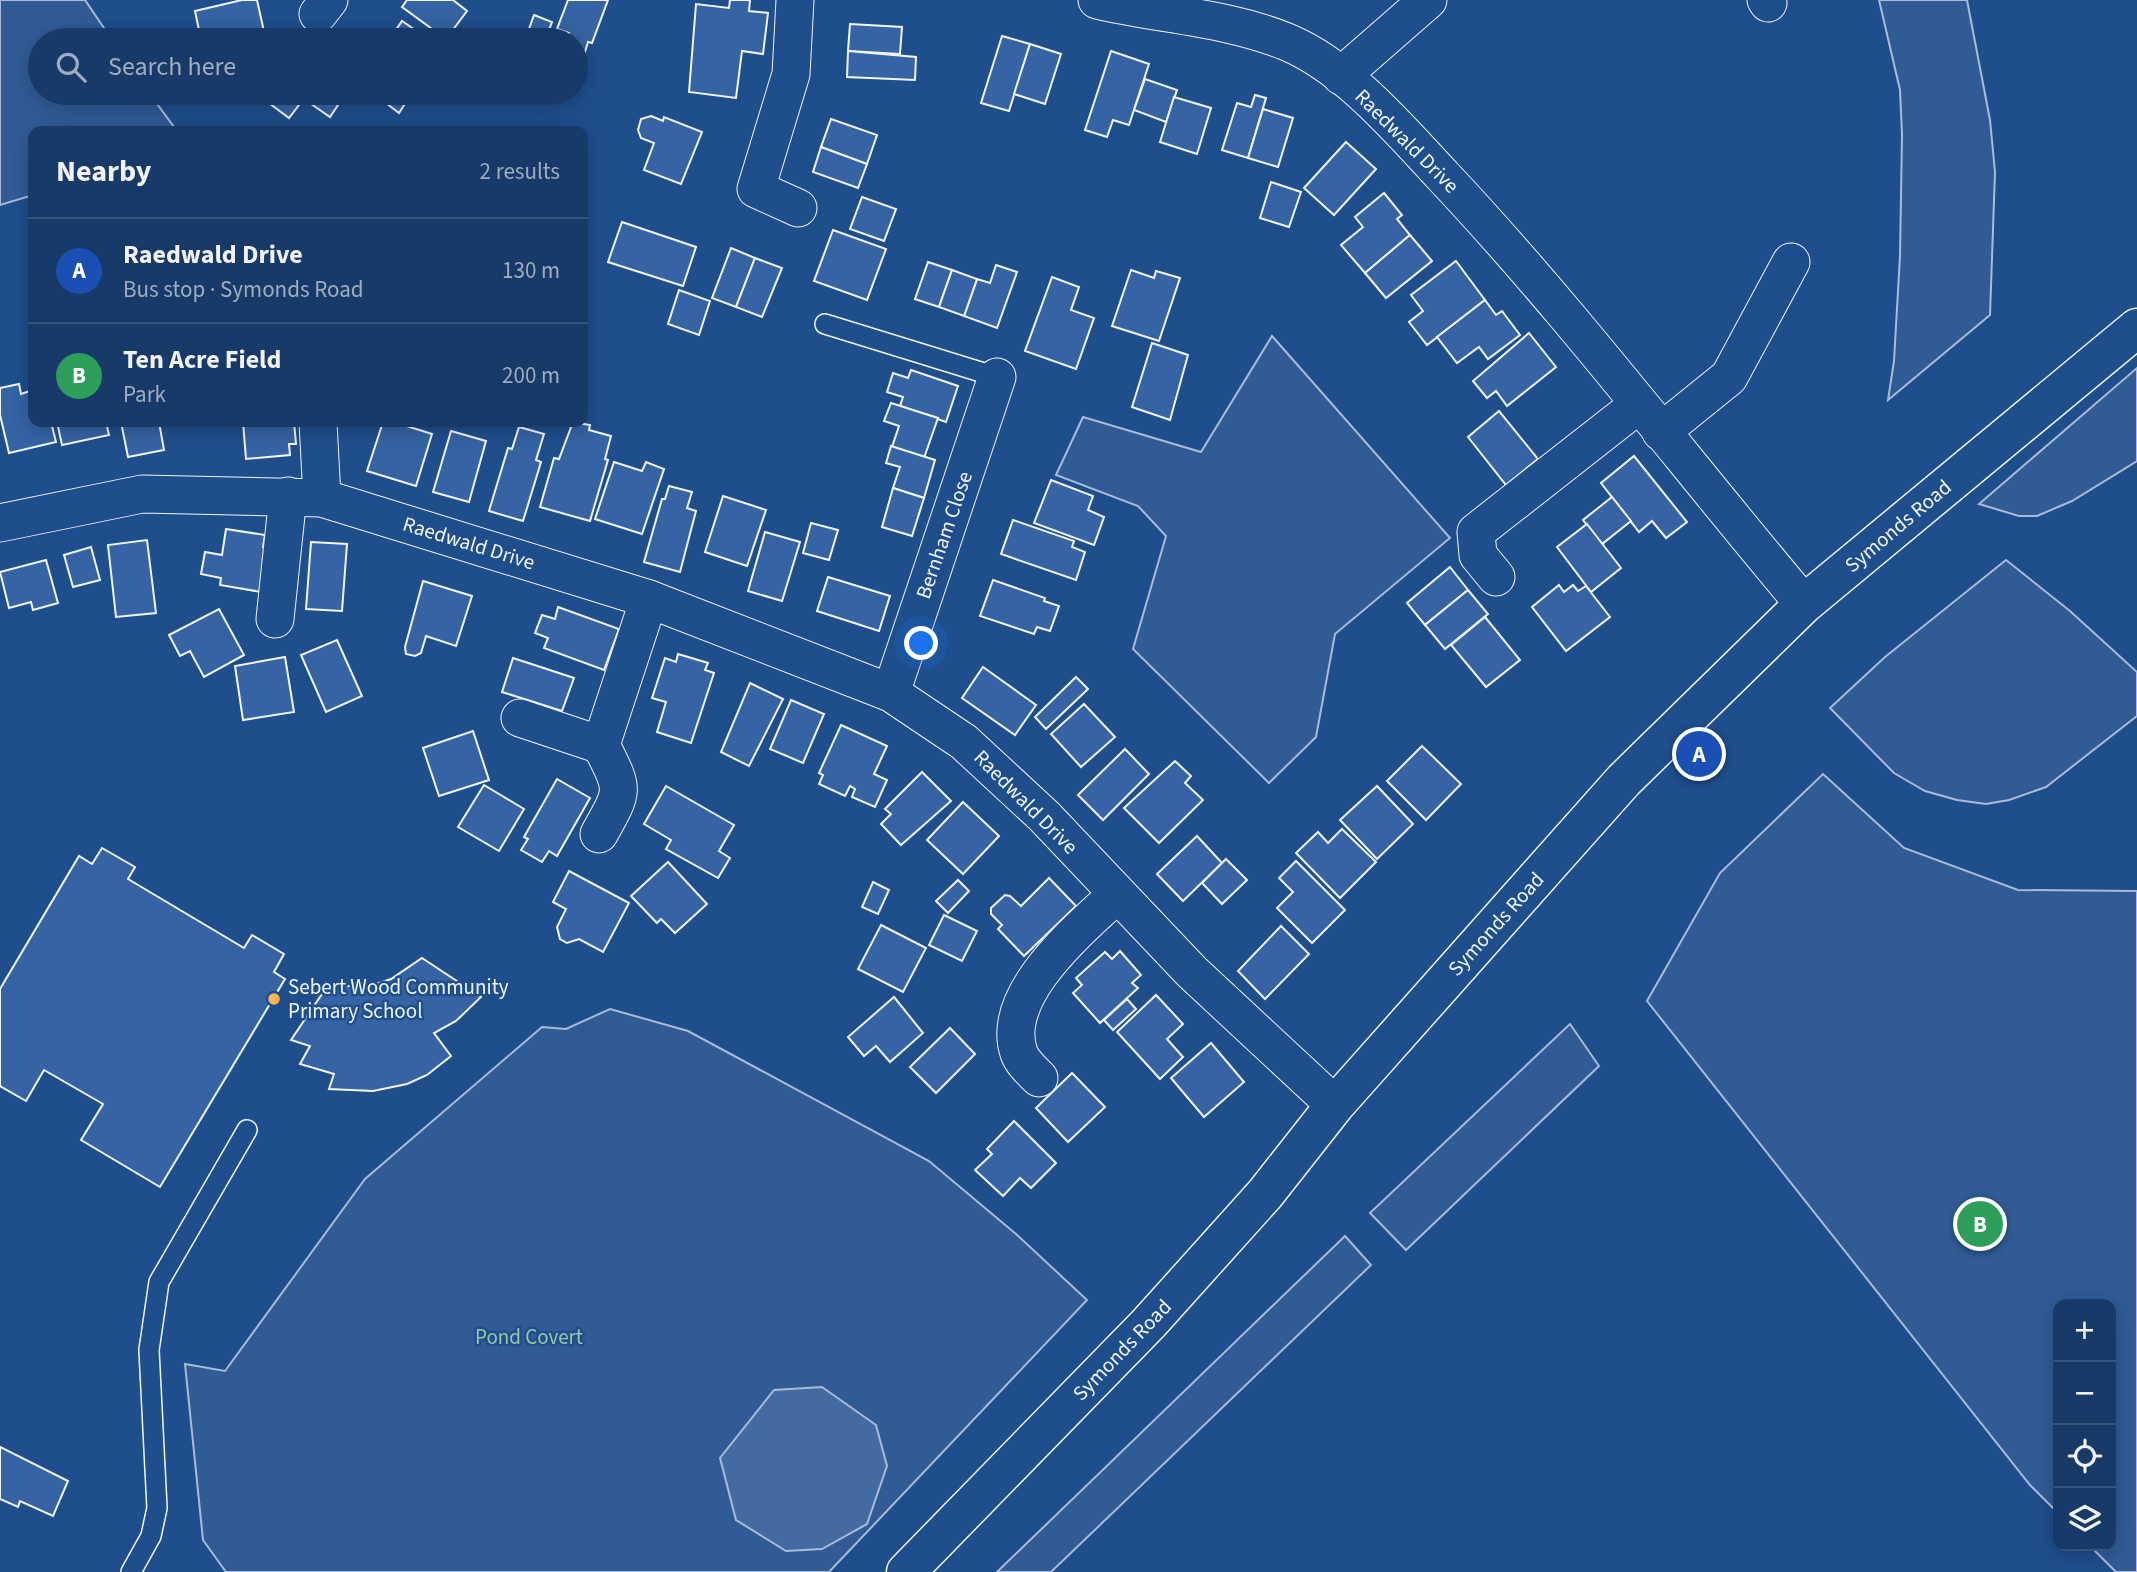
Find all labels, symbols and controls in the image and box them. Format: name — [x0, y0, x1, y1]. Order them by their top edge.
search box — [28, 28, 588, 105]
icon: search — [52, 48, 90, 86]
text: Search here — [108, 48, 236, 85]
street label: Raedwald Drive — [1348, 82, 1466, 200]
text: Nearby — [56, 150, 151, 193]
text: 2 results — [480, 155, 560, 188]
text: Raedwald Drive — [123, 236, 303, 273]
text: A — [72, 254, 86, 287]
text: 130 m — [502, 254, 560, 287]
text: Bus stop · Symonds Road — [123, 273, 364, 306]
text: Ten Acre Field — [123, 341, 281, 378]
text: B — [72, 359, 86, 392]
text: 200 m — [502, 359, 560, 392]
text: Park — [123, 378, 166, 411]
street label: Bernham Close — [908, 467, 980, 603]
street label: Symonds Road — [1838, 472, 1958, 580]
street label: Raedwald Drive — [399, 509, 539, 577]
your location — [904, 626, 938, 660]
pin: A — [1676, 728, 1722, 780]
street label: Raedwald Drive — [967, 743, 1085, 861]
street label: Symonds Road — [1441, 865, 1551, 983]
place label: Sebert Wood Community Primary School — [288, 972, 509, 1026]
marker: Sebert Wood Community Primary School — [266, 991, 282, 1007]
pin: B — [1957, 1198, 2003, 1250]
street label: Symonds Road — [1066, 1292, 1178, 1408]
map controls — [2053, 1299, 2116, 1551]
button: + — [2053, 1299, 2116, 1362]
park label: Pond Covert — [475, 1322, 583, 1352]
button: − — [2053, 1362, 2116, 1425]
button: locate — [2053, 1425, 2116, 1488]
button: layers — [2053, 1488, 2116, 1551]

